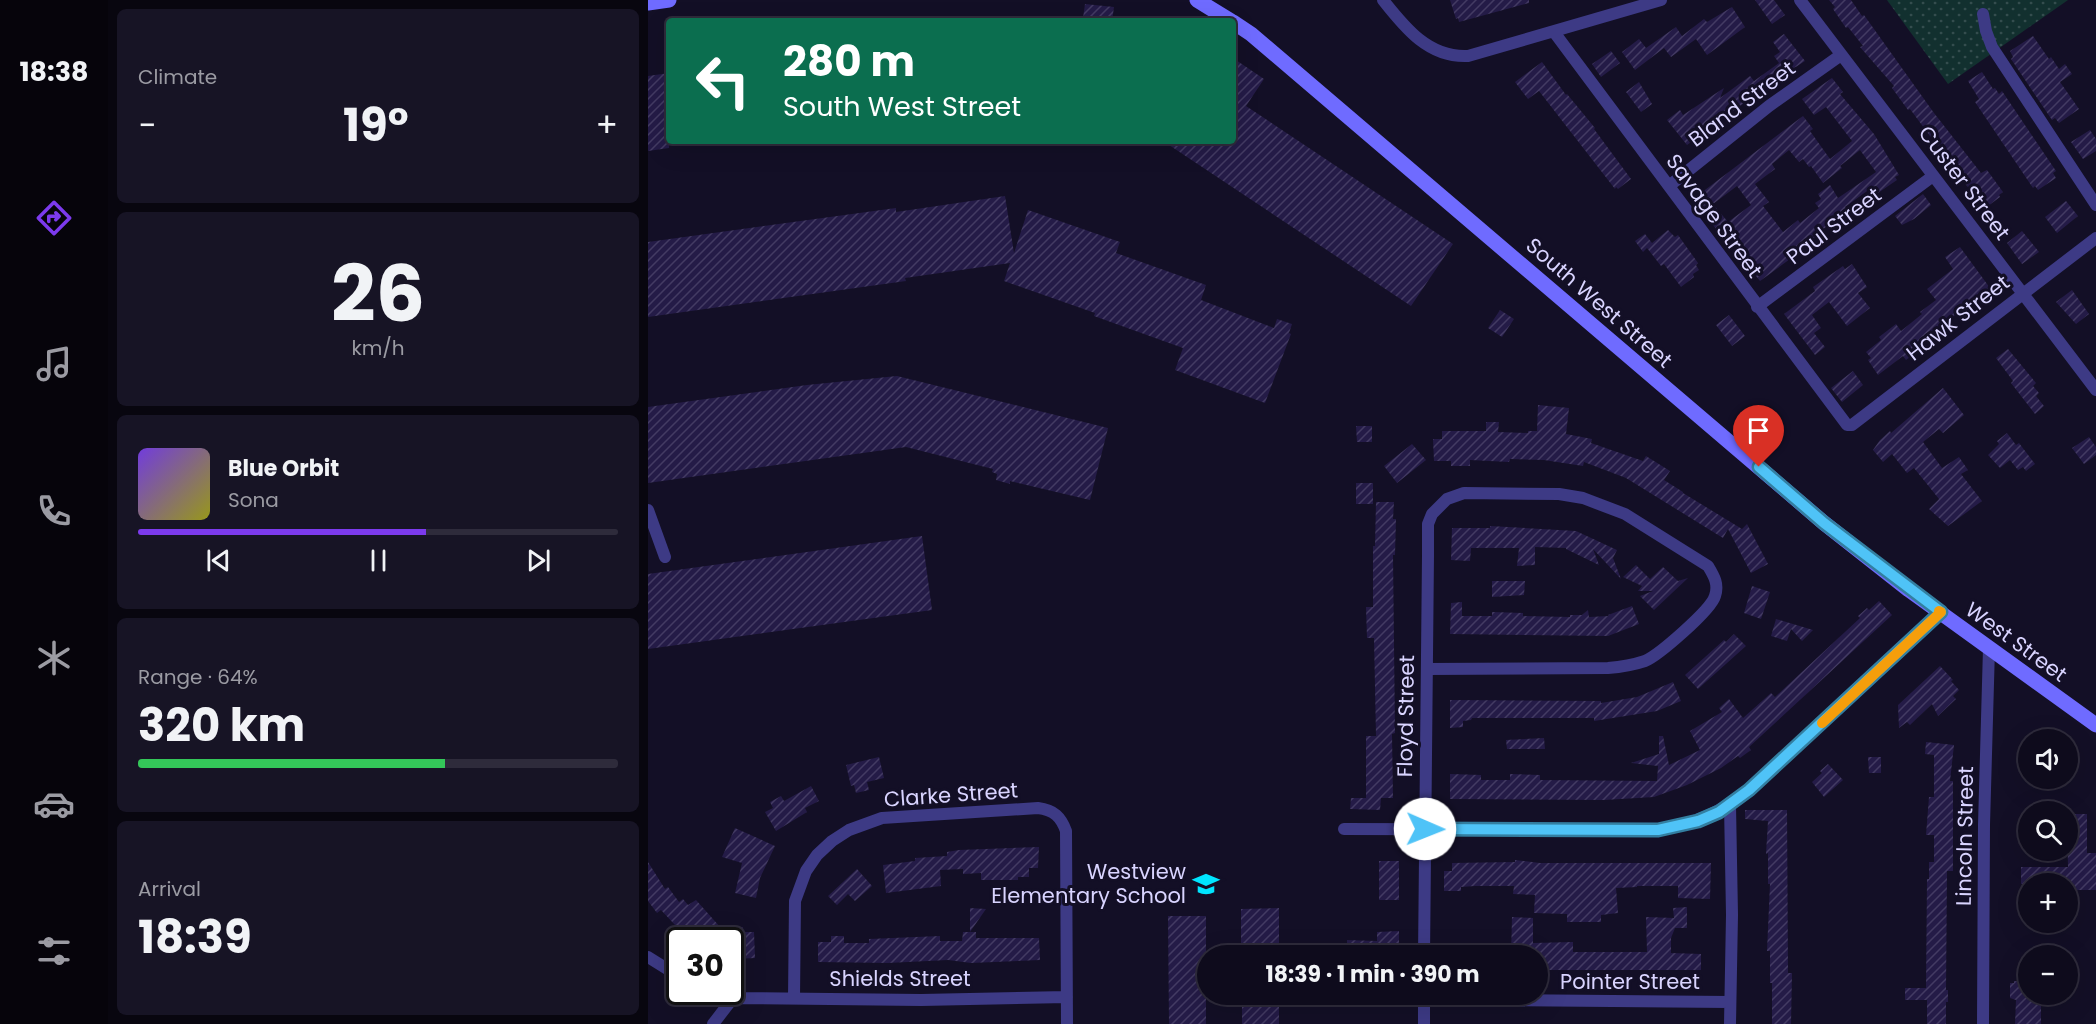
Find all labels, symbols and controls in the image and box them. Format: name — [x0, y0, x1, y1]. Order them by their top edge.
text: 280 m — [783, 32, 915, 91]
icon: left — [684, 42, 762, 120]
text: 18:38 — [19, 53, 89, 90]
street label: Bland Street — [1682, 54, 1801, 153]
text: Climate — [138, 63, 217, 91]
text: South West Street — [783, 88, 1021, 125]
text: 19° — [343, 94, 409, 157]
text: − — [138, 102, 156, 149]
text: + — [595, 102, 618, 149]
street label: Custer Street — [1912, 120, 2017, 246]
street label: Savage Street — [1660, 148, 1769, 284]
street label: Paul Street — [1780, 180, 1887, 271]
icon: directions — [33, 197, 75, 239]
street label: South West Street — [1520, 231, 1679, 374]
text: 26 — [331, 239, 425, 348]
street label: Hawk Street — [1900, 268, 2015, 367]
text: km/h — [351, 334, 405, 362]
icon: music — [33, 343, 75, 385]
pin — [1733, 405, 1784, 467]
icon: arrive — [1742, 414, 1775, 447]
text: Blue Orbit — [228, 453, 339, 484]
text: Sona — [228, 486, 279, 514]
icon: phone — [33, 490, 75, 532]
icon: previous — [202, 544, 235, 577]
icon: pause — [362, 544, 395, 577]
icon: next — [522, 544, 555, 577]
street label: West Street — [1960, 595, 2073, 688]
icon: climate — [33, 637, 75, 679]
street label: Floyd Street — [1390, 655, 1421, 777]
text: Range · 64% — [138, 663, 258, 691]
text: 320 km — [138, 694, 305, 757]
map controls — [2018, 729, 2078, 1005]
button: sound — [2018, 729, 2078, 789]
street label: Lincoln Street — [1949, 766, 1980, 906]
street label: Clarke Street — [883, 775, 1019, 814]
icon: car — [33, 783, 75, 825]
position arrow — [1393, 797, 1457, 861]
button: search — [2018, 801, 2078, 861]
place label: Westview Elementary School — [991, 857, 1186, 910]
school or university icon: Westview Elementary School — [1191, 869, 1221, 899]
button: + — [2018, 873, 2078, 933]
text: Arrival — [138, 875, 201, 903]
text: 18:39 — [138, 906, 252, 969]
speed limit sign: 30 — [666, 927, 744, 1005]
icon: filters — [33, 930, 75, 972]
button: − — [2018, 945, 2078, 1005]
text: 18:39 · 1 min · 390 m — [1265, 959, 1480, 990]
street label: Shields Street — [829, 964, 971, 993]
street label: Pointer Street — [1560, 967, 1700, 996]

